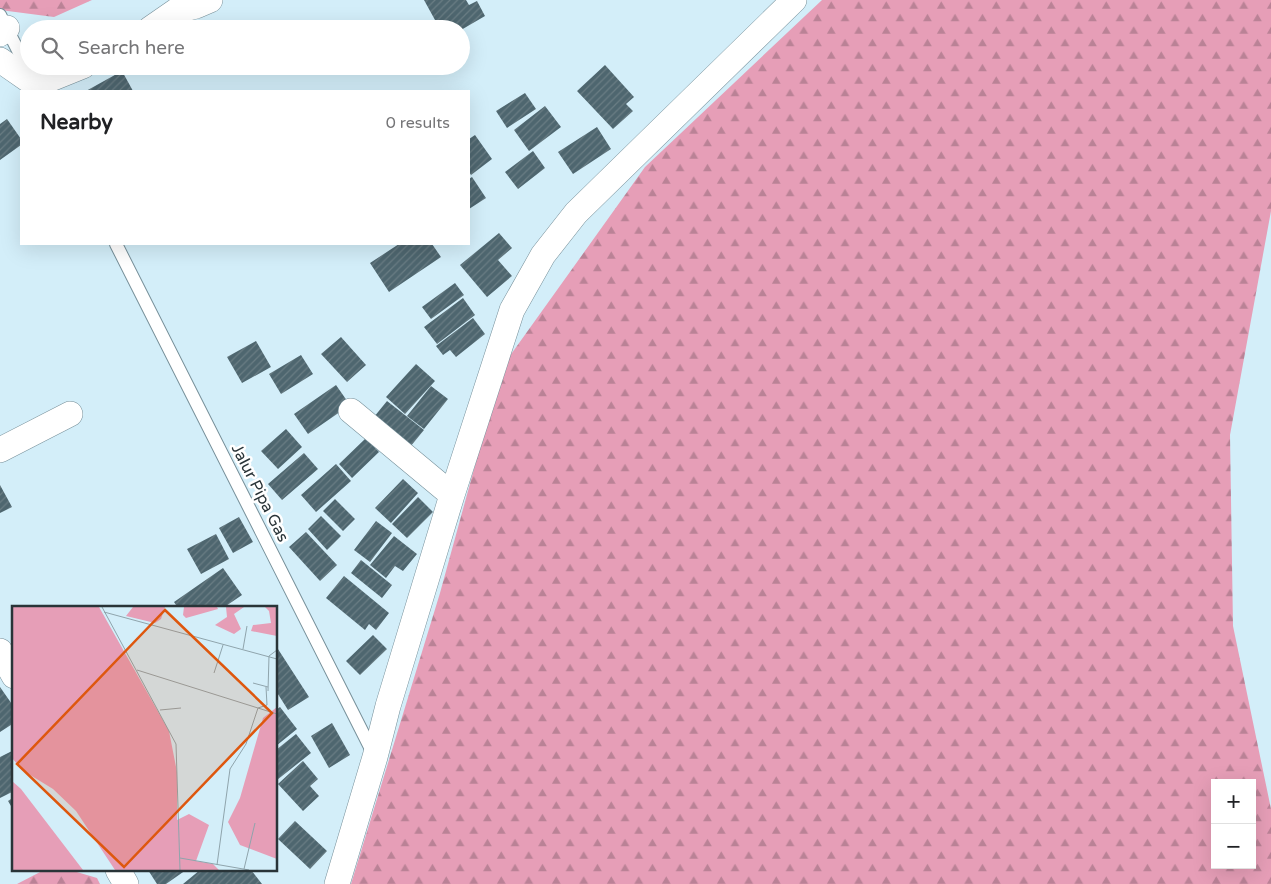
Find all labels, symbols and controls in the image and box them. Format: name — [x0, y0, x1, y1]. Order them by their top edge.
search box — [20, 20, 470, 75]
icon: search — [38, 34, 66, 62]
text: Search here — [78, 37, 185, 59]
text: Nearby — [40, 110, 113, 135]
text: 0 results — [386, 113, 450, 133]
street label: Jalur Pipa Gas — [227, 441, 293, 545]
inset map — [12, 606, 278, 872]
map controls — [1211, 779, 1256, 869]
button: + — [1211, 779, 1256, 824]
button: − — [1211, 824, 1256, 869]

